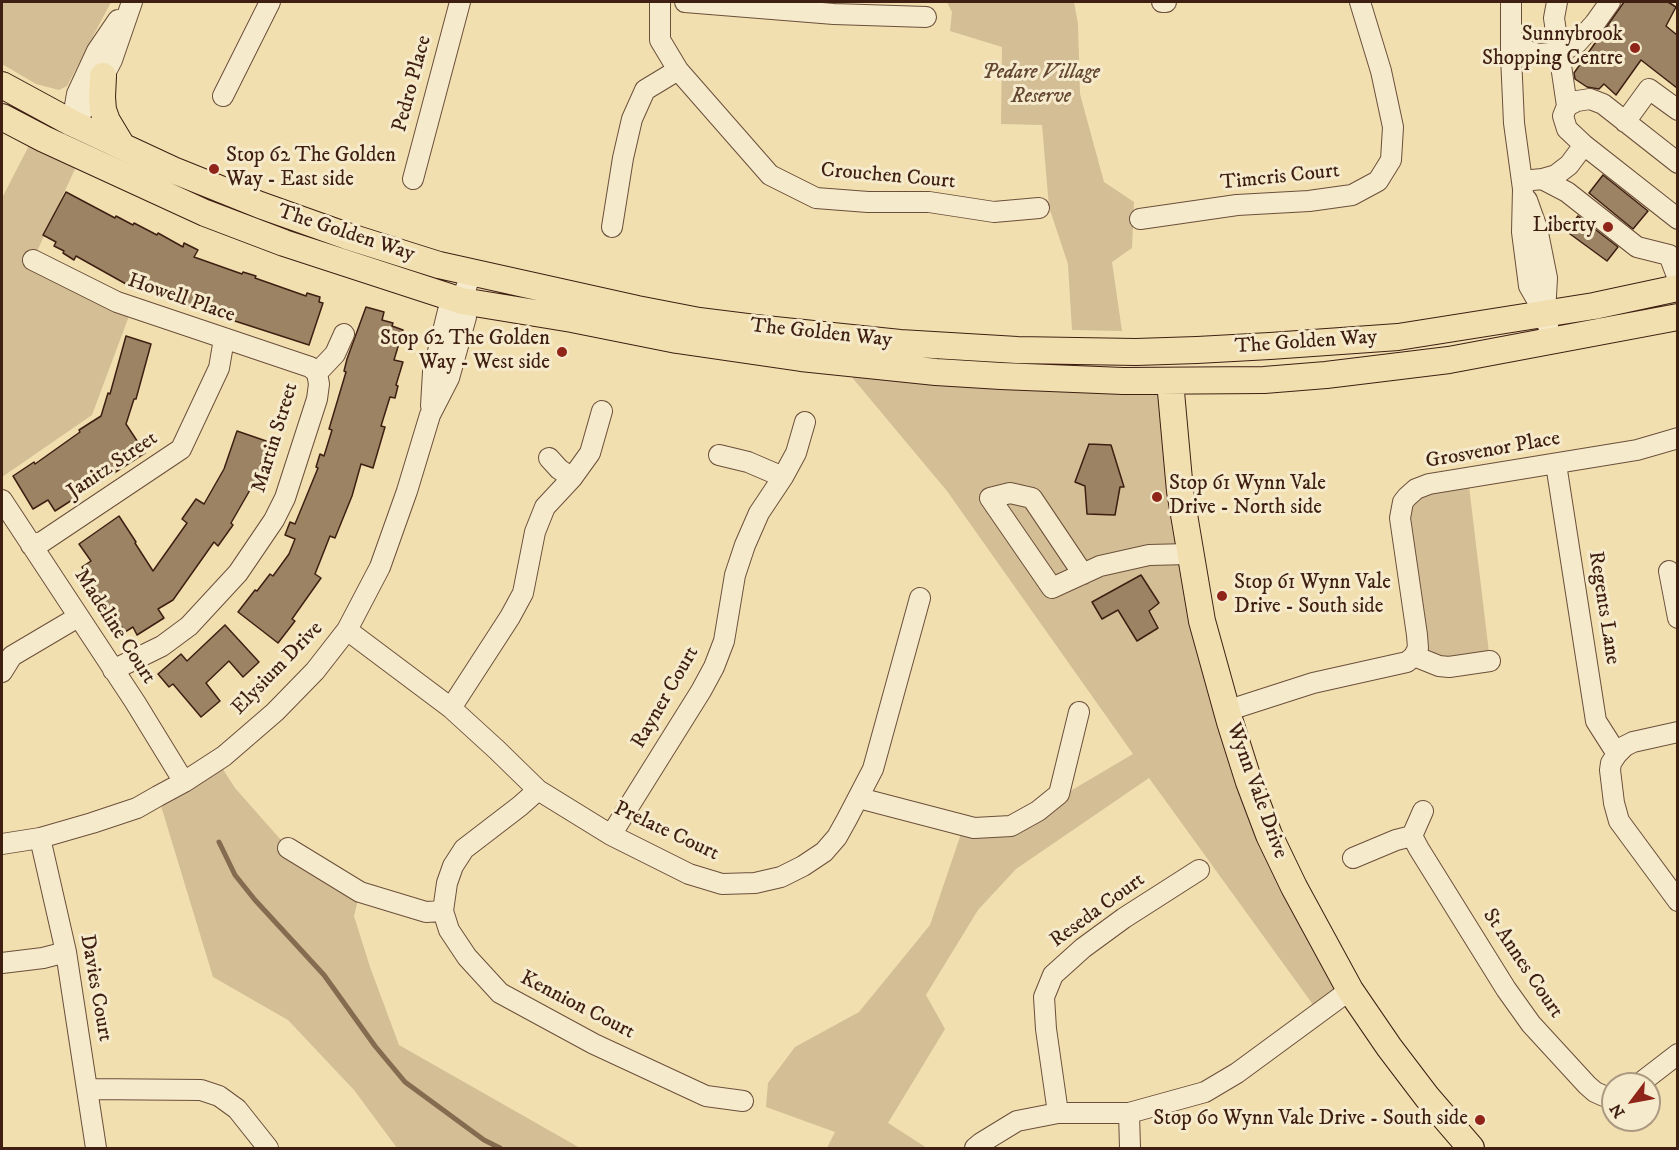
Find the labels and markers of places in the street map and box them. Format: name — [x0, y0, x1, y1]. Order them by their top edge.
place label: Sunnybrook Shopping Centre — [1482, 23, 1623, 73]
marker: Sunnybrook Shopping Centre — [1628, 41, 1642, 55]
place label: Stop 62 The Golden Way - East side — [226, 144, 396, 194]
marker: Stop 62 The Golden Way - East side — [207, 162, 221, 176]
place label: Liberty — [1532, 214, 1596, 240]
marker: Liberty — [1601, 220, 1615, 234]
place label: Stop 62 The Golden Way - West side — [380, 327, 550, 377]
marker: Stop 62 The Golden Way - West side — [555, 345, 569, 359]
place label: Stop 61 Wynn Vale Drive - North side — [1169, 472, 1326, 522]
marker: Stop 61 Wynn Vale Drive - North side — [1150, 490, 1164, 504]
place label: Stop 61 Wynn Vale Drive - South side — [1234, 571, 1391, 621]
marker: Stop 61 Wynn Vale Drive - South side — [1215, 589, 1229, 603]
place label: Stop 60 Wynn Vale Drive - South side — [1153, 1107, 1468, 1133]
marker: Stop 60 Wynn Vale Drive - South side — [1473, 1113, 1487, 1127]

